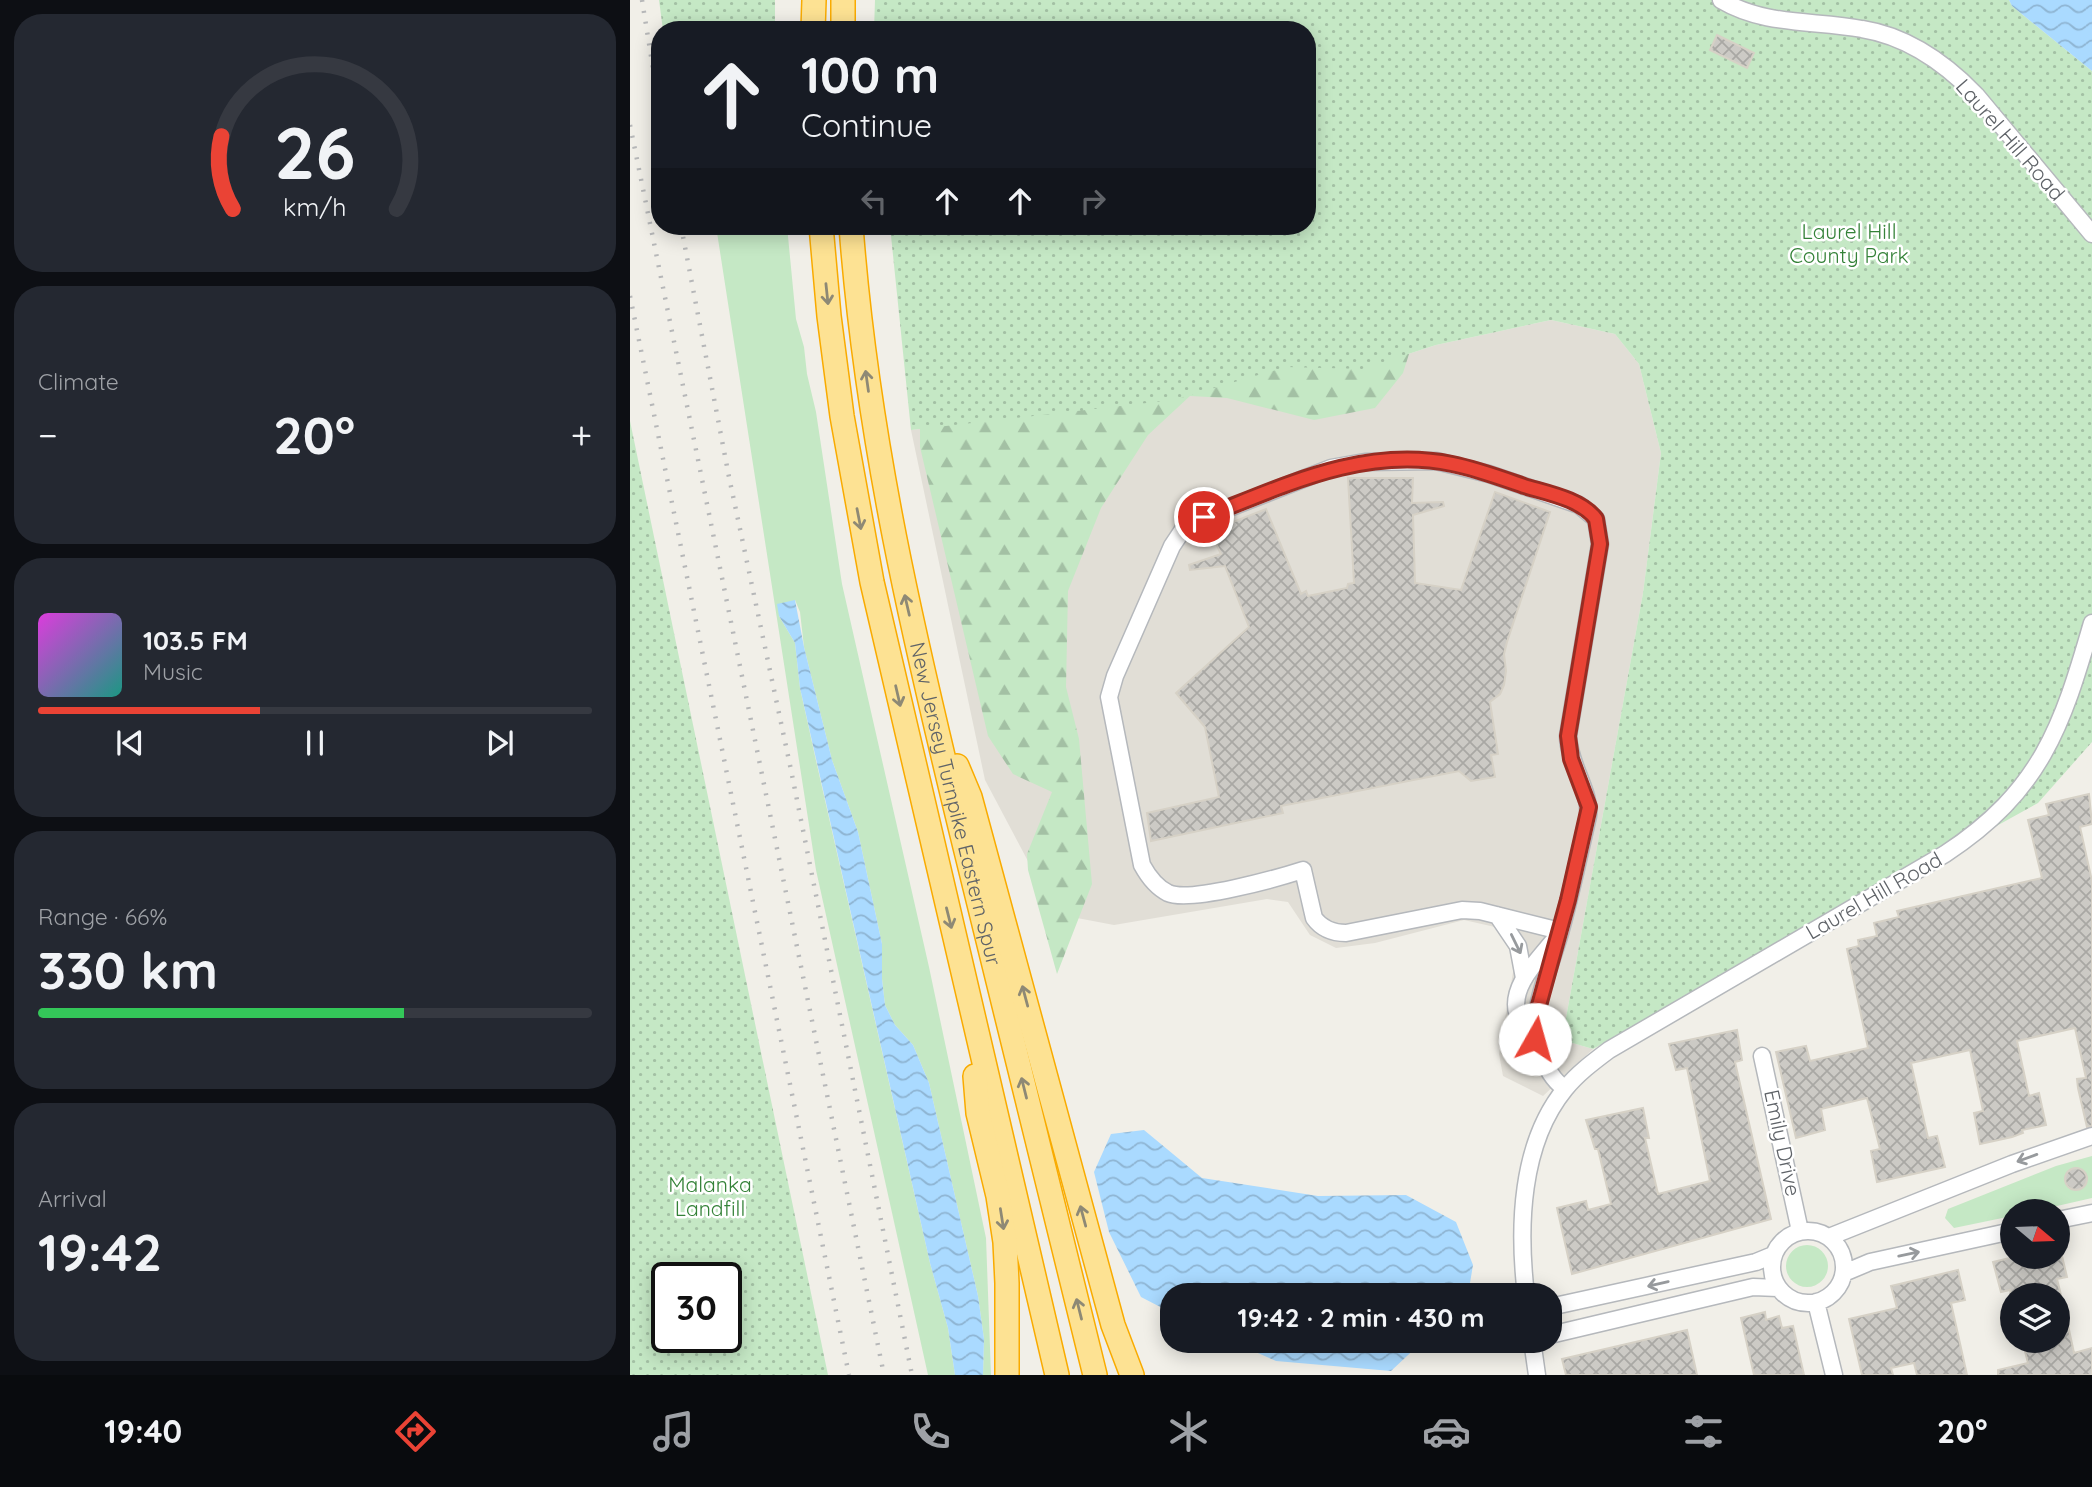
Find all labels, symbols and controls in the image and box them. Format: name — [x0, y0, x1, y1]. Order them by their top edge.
text: 100 m — [801, 44, 939, 105]
icon: ahead — [686, 49, 777, 140]
street label: Laurel Hill Road — [1951, 73, 2071, 206]
text: Continue — [801, 105, 932, 145]
text: 26 — [274, 106, 356, 197]
icon: left — [855, 182, 893, 220]
icon: ahead — [928, 182, 966, 220]
icon: ahead — [1001, 182, 1039, 220]
icon: right — [1074, 182, 1112, 220]
text: km/h — [283, 191, 347, 222]
park label: Laurel Hill County Park — [1789, 218, 1909, 268]
one-way arrow — [821, 282, 834, 305]
text: Climate — [38, 367, 119, 396]
one-way arrow — [860, 370, 873, 393]
text: 20° — [273, 402, 355, 467]
text: − — [38, 411, 58, 459]
text: + — [571, 411, 592, 459]
pin — [1174, 487, 1234, 547]
icon: arrive — [1185, 498, 1223, 536]
one-way arrow — [853, 507, 867, 530]
one-way arrow — [899, 594, 913, 617]
text: 103.5 FM — [143, 624, 248, 657]
street label: New Jersey Turnpike Eastern Spur — [905, 639, 1008, 968]
text: Music — [143, 657, 203, 686]
one-way arrow — [891, 684, 905, 707]
icon: previous — [111, 724, 149, 762]
icon: pause — [296, 724, 334, 762]
icon: next — [481, 724, 519, 762]
street label: Laurel Hill Road — [1801, 846, 1946, 945]
text: Range · 66% — [38, 902, 167, 931]
one-way arrow — [943, 906, 956, 928]
one-way arrow — [1509, 933, 1523, 954]
text: 330 km — [38, 937, 218, 1002]
one-way arrow — [1017, 986, 1030, 1008]
position arrow — [1498, 1002, 1572, 1076]
one-way arrow — [1017, 1077, 1030, 1100]
street label: Emily Drive — [1759, 1087, 1807, 1198]
one-way arrow — [2017, 1153, 2039, 1165]
park label: Malanka Landfill — [668, 1171, 752, 1221]
text: Arrival — [38, 1184, 107, 1213]
north arrow — [2000, 1199, 2070, 1269]
map controls — [2000, 1199, 2070, 1353]
one-way arrow — [1076, 1205, 1089, 1228]
one-way arrow — [995, 1207, 1008, 1230]
text: 19:42 — [38, 1219, 162, 1284]
one-way arrow — [1897, 1247, 1920, 1260]
speed limit sign: 30 — [651, 1262, 742, 1353]
one-way arrow — [1647, 1277, 1670, 1291]
button: layers — [2000, 1283, 2070, 1353]
one-way arrow — [1071, 1298, 1085, 1321]
text: 19:42 · 2 min · 430 m — [1238, 1301, 1484, 1334]
icon: directions — [391, 1407, 440, 1456]
icon: music — [649, 1407, 698, 1456]
icon: phone — [906, 1407, 955, 1456]
icon: climate — [1164, 1407, 1213, 1456]
icon: car — [1422, 1407, 1471, 1456]
icon: filters — [1679, 1407, 1728, 1456]
text: 19:40 — [104, 1411, 182, 1451]
text: 20° — [1937, 1411, 1988, 1451]

